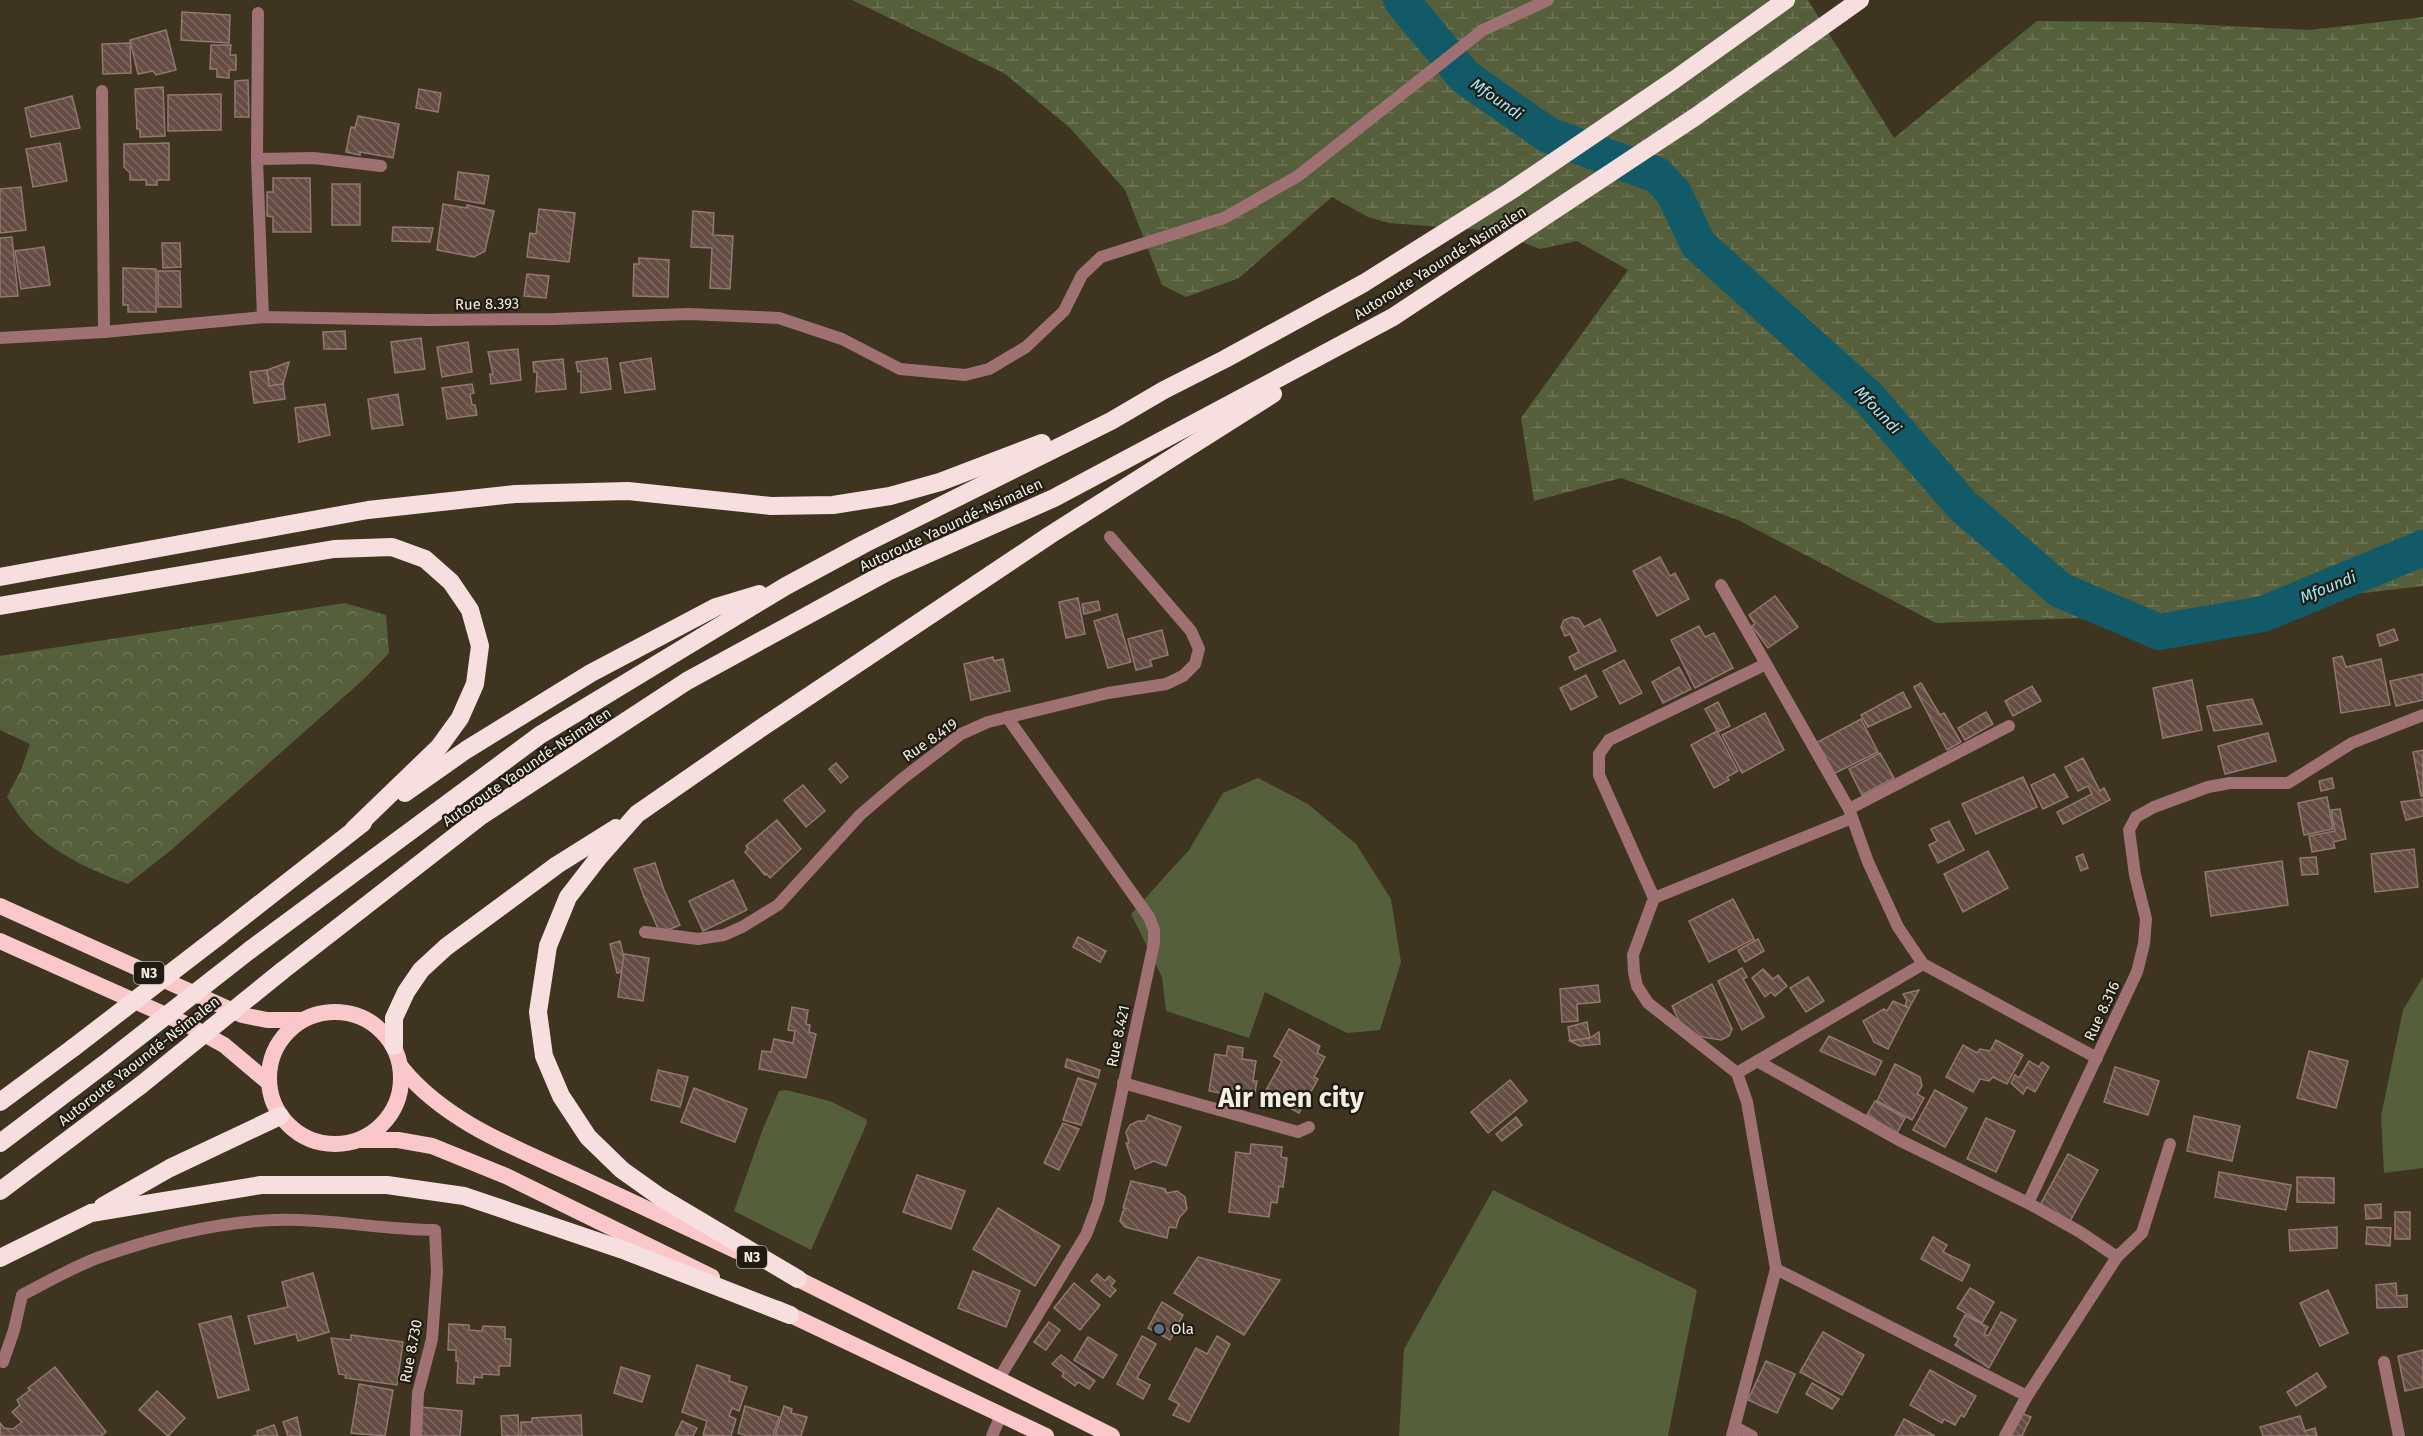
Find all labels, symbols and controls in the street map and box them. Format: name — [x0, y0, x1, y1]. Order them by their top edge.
water label: Mfoundi — [1467, 74, 1527, 124]
street label: Autoroute Yaoundé-Nsimalen — [1351, 202, 1529, 324]
street label: Rue 8.393 — [455, 294, 519, 314]
water label: Mfoundi — [1851, 382, 1905, 438]
street label: Autoroute Yaoundé-Nsimalen — [857, 475, 1045, 575]
water label: Mfoundi — [2297, 567, 2359, 607]
street label: Autoroute Yaoundé-Nsimalen — [439, 704, 615, 830]
street label: Rue 8.419 — [899, 715, 961, 765]
road number: N3 — [134, 962, 164, 984]
street label: Rue 8.316 — [2080, 978, 2124, 1044]
street label: Autoroute Yaoundé-Nsimalen — [55, 992, 223, 1130]
street label: Rue 8.421 — [1103, 1004, 1133, 1068]
district label: Air men city — [1217, 1082, 1365, 1114]
road number: N3 — [737, 1246, 767, 1268]
street label: Rue 8.730 — [396, 1318, 426, 1384]
place label: Ola — [1171, 1320, 1194, 1338]
marker: Ola — [1152, 1322, 1166, 1336]

